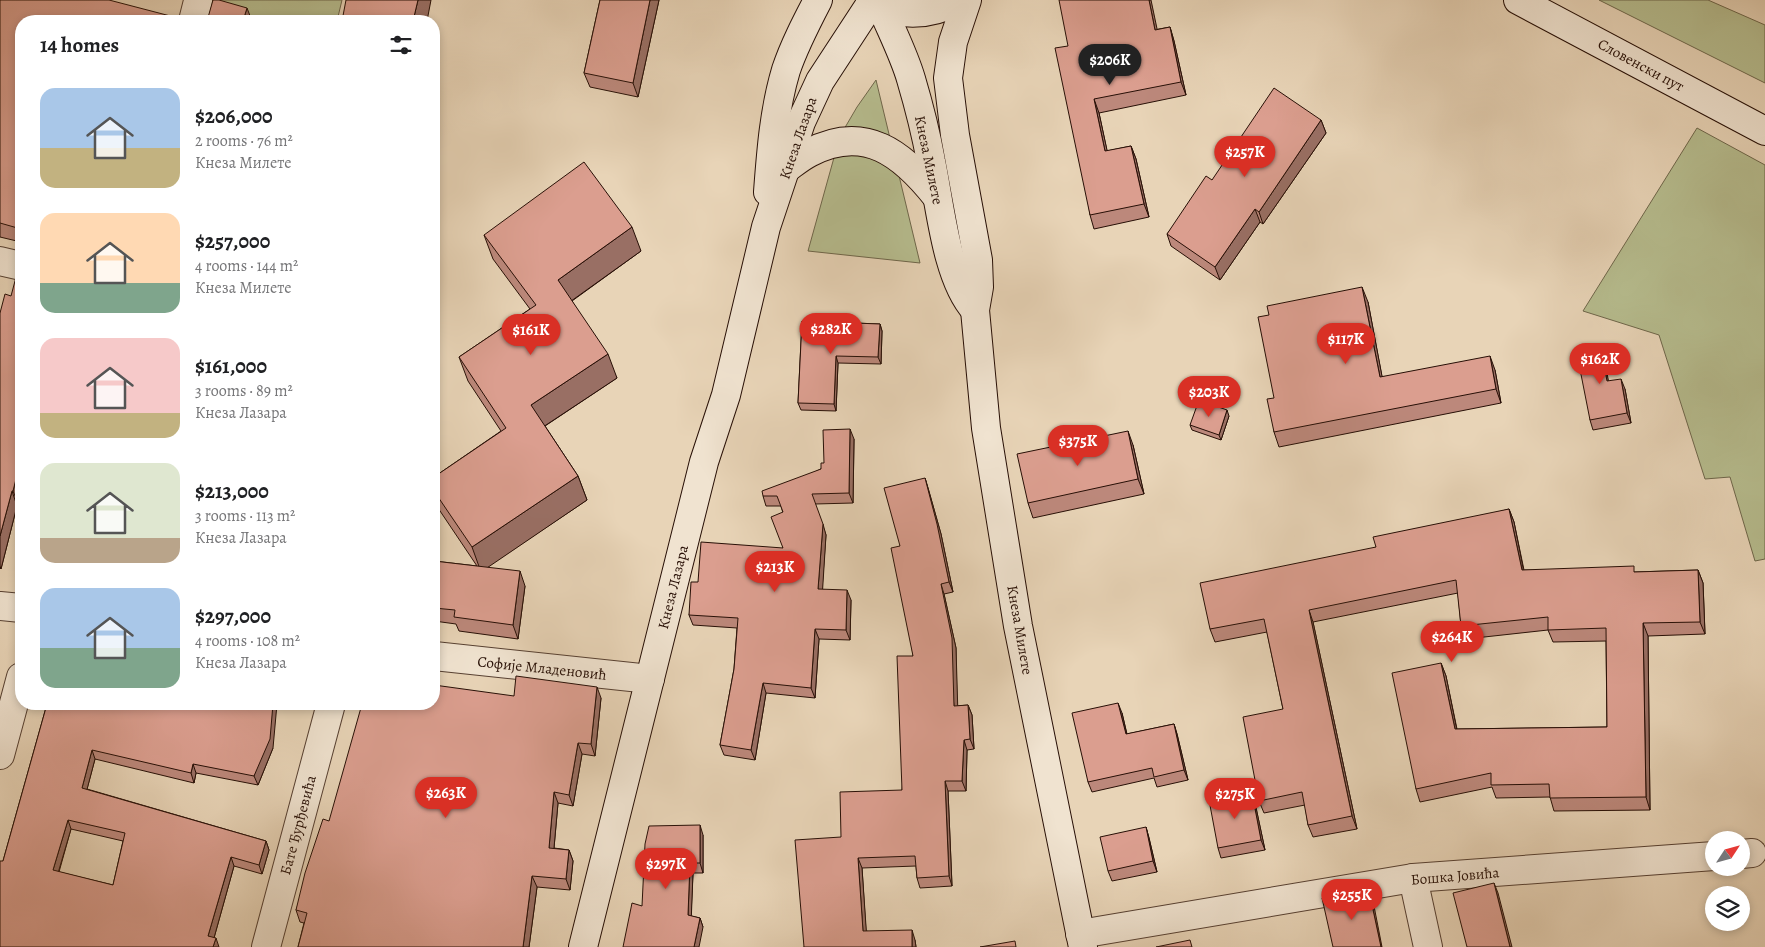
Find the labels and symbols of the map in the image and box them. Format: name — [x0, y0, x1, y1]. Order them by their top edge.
street label: Словенски пут — [1594, 34, 1688, 96]
pin: $206K — [1075, 44, 1145, 86]
street label: Кнеза Лазара — [775, 94, 821, 182]
street label: Кнеза Милете — [910, 114, 948, 207]
pin: $257K — [1210, 136, 1280, 178]
pin: $282K — [796, 312, 866, 355]
pin: $161K — [496, 314, 566, 356]
pin: $117K — [1311, 322, 1381, 365]
pin: $162K — [1565, 342, 1635, 385]
pin: $203K — [1174, 376, 1244, 418]
pin: $375K — [1043, 424, 1113, 467]
street label: Кнеза Лазара — [653, 543, 693, 631]
pin: $213K — [740, 550, 810, 593]
street label: Кнеза Милете — [1002, 584, 1038, 677]
pin: $264K — [1417, 620, 1487, 663]
street label: Софије Младеновић — [476, 651, 608, 685]
street label: Бате Ђурђевића — [275, 773, 321, 877]
pin: $263K — [411, 776, 481, 819]
pin: $275K — [1200, 778, 1270, 820]
north arrow — [1705, 831, 1750, 876]
pin: $297K — [631, 848, 701, 890]
street label: Бошка Јовића — [1410, 862, 1500, 890]
pin: $255K — [1317, 878, 1387, 921]

